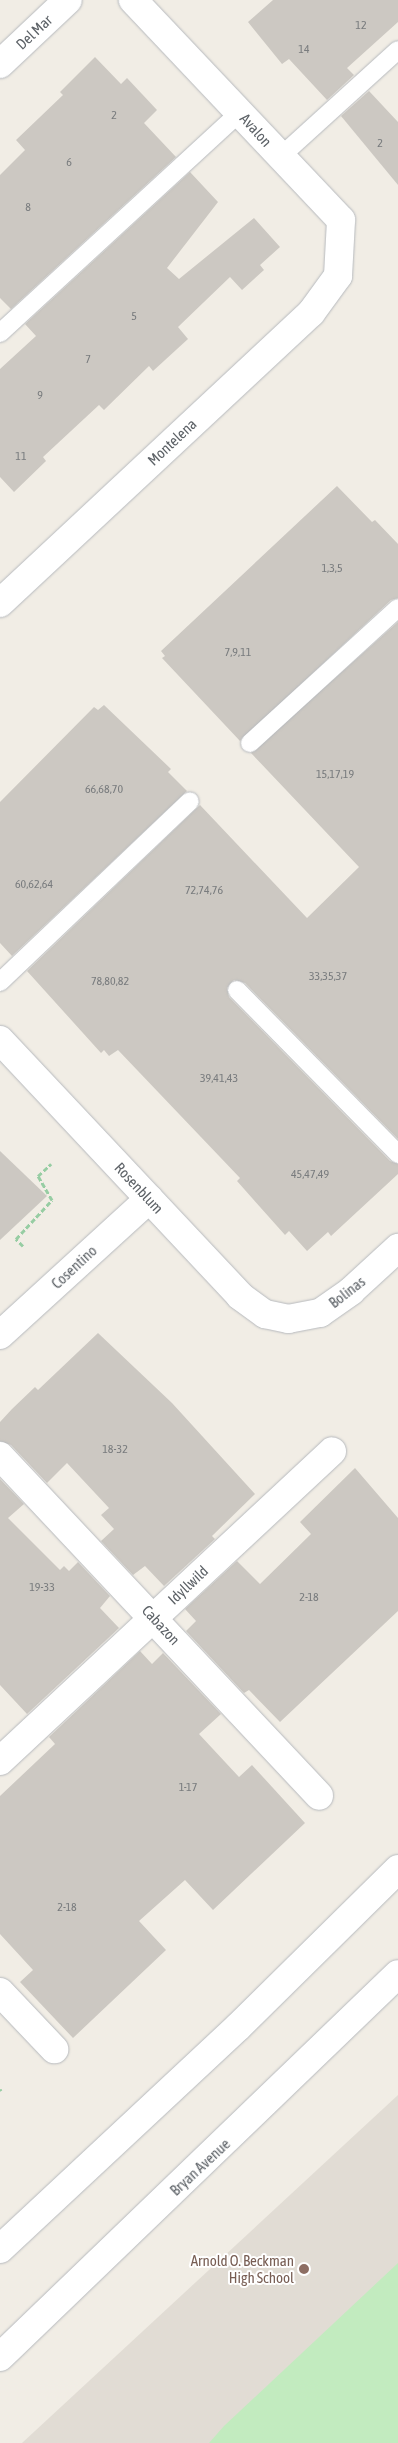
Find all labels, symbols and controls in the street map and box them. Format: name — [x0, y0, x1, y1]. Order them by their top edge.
street label: Del Mar — [12, 11, 56, 53]
house number: 12 — [355, 19, 367, 33]
house number: 14 — [298, 43, 310, 57]
house number: 2 — [111, 109, 117, 123]
street label: Avalon — [236, 110, 276, 150]
house number: 2 — [377, 137, 383, 151]
house number: 6 — [66, 156, 72, 170]
house number: 8 — [25, 201, 31, 215]
house number: 5 — [131, 310, 137, 324]
house number: 7 — [85, 353, 91, 367]
house number: 9 — [37, 389, 43, 403]
street label: Montelena — [144, 415, 200, 469]
house number: 11 — [15, 450, 27, 464]
house number: 1,3,5 — [321, 562, 343, 576]
house number: 7,9,11 — [225, 646, 251, 660]
house number: 15,17,19 — [316, 768, 354, 782]
house number: 66,68,70 — [85, 783, 123, 797]
house number: 60,62,64 — [15, 878, 53, 892]
house number: 72,74,76 — [185, 884, 223, 898]
house number: 33,35,37 — [309, 970, 347, 984]
house number: 78,80,82 — [91, 975, 129, 989]
house number: 39,41,43 — [200, 1072, 238, 1086]
street label: Rosenblum — [111, 1159, 167, 1217]
house number: 45,47,49 — [291, 1168, 329, 1182]
street label: Cosentino — [48, 1242, 100, 1292]
street label: Bolinas — [325, 1272, 369, 1312]
house number: 18-32 — [102, 1443, 128, 1457]
street label: Idyllwild — [164, 1562, 212, 1608]
house number: 19-33 — [29, 1581, 55, 1595]
house number: 2-18 — [299, 1591, 319, 1605]
street label: Cabazon — [138, 1602, 184, 1648]
house number: 1-17 — [179, 1781, 197, 1795]
house number: 2-18 — [57, 1901, 77, 1915]
street label: Bryan Avenue — [166, 2135, 234, 2199]
place label: Arnold O. Beckman High School — [191, 2251, 294, 2286]
marker: Arnold O. Beckman High School — [298, 2263, 310, 2275]

